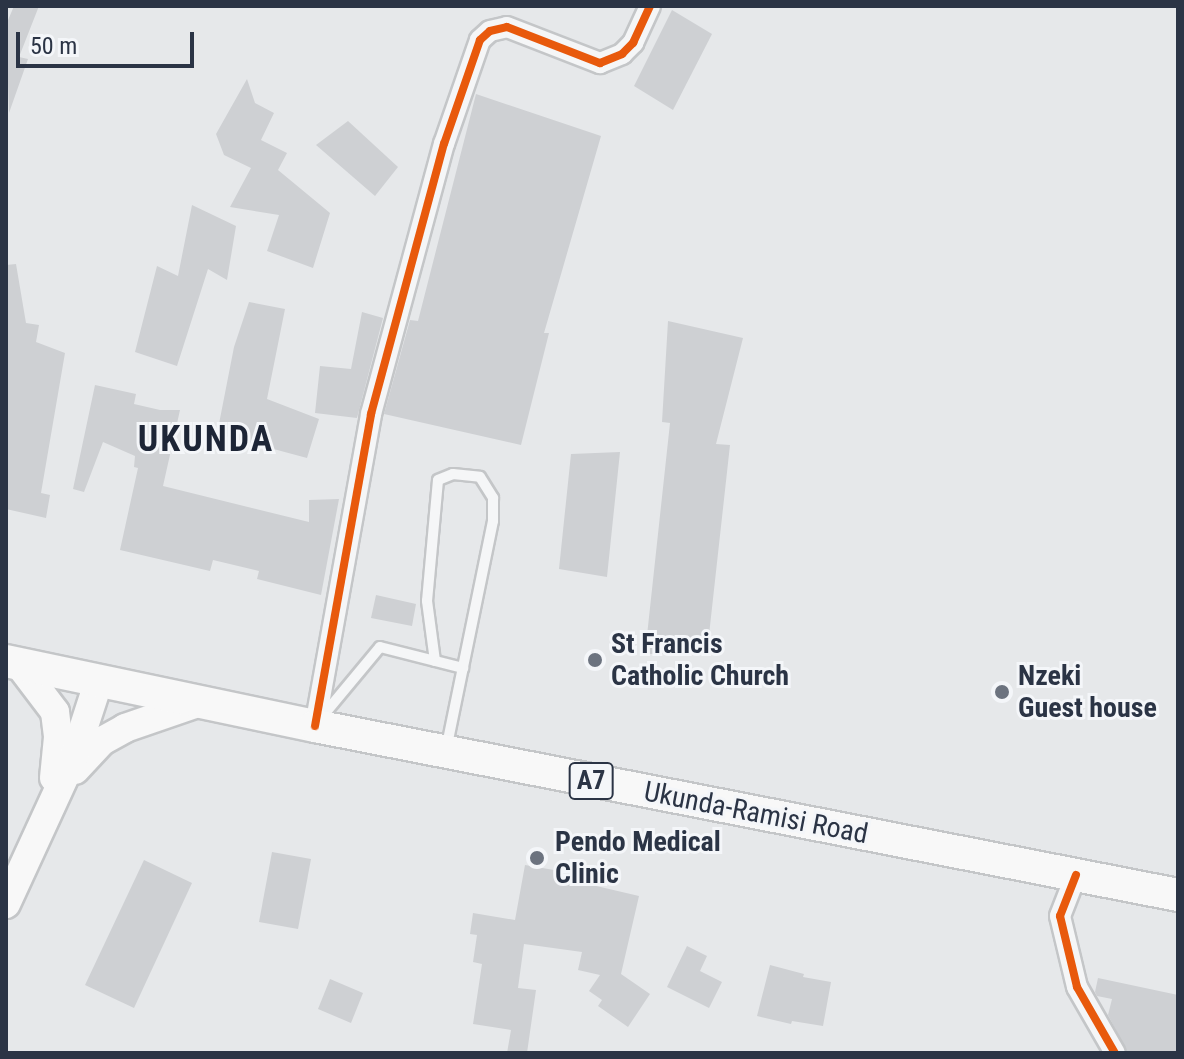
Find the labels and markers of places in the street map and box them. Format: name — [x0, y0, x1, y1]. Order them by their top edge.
place label: St Francis Catholic Church — [611, 627, 789, 693]
marker: St Francis Catholic Church — [586, 651, 604, 669]
place label: Nzeki Guest house — [1018, 659, 1157, 725]
marker: Nzeki Guest house — [993, 683, 1011, 701]
place label: Pendo Medical Clinic — [555, 825, 721, 891]
marker: Pendo Medical Clinic — [526, 847, 548, 869]

